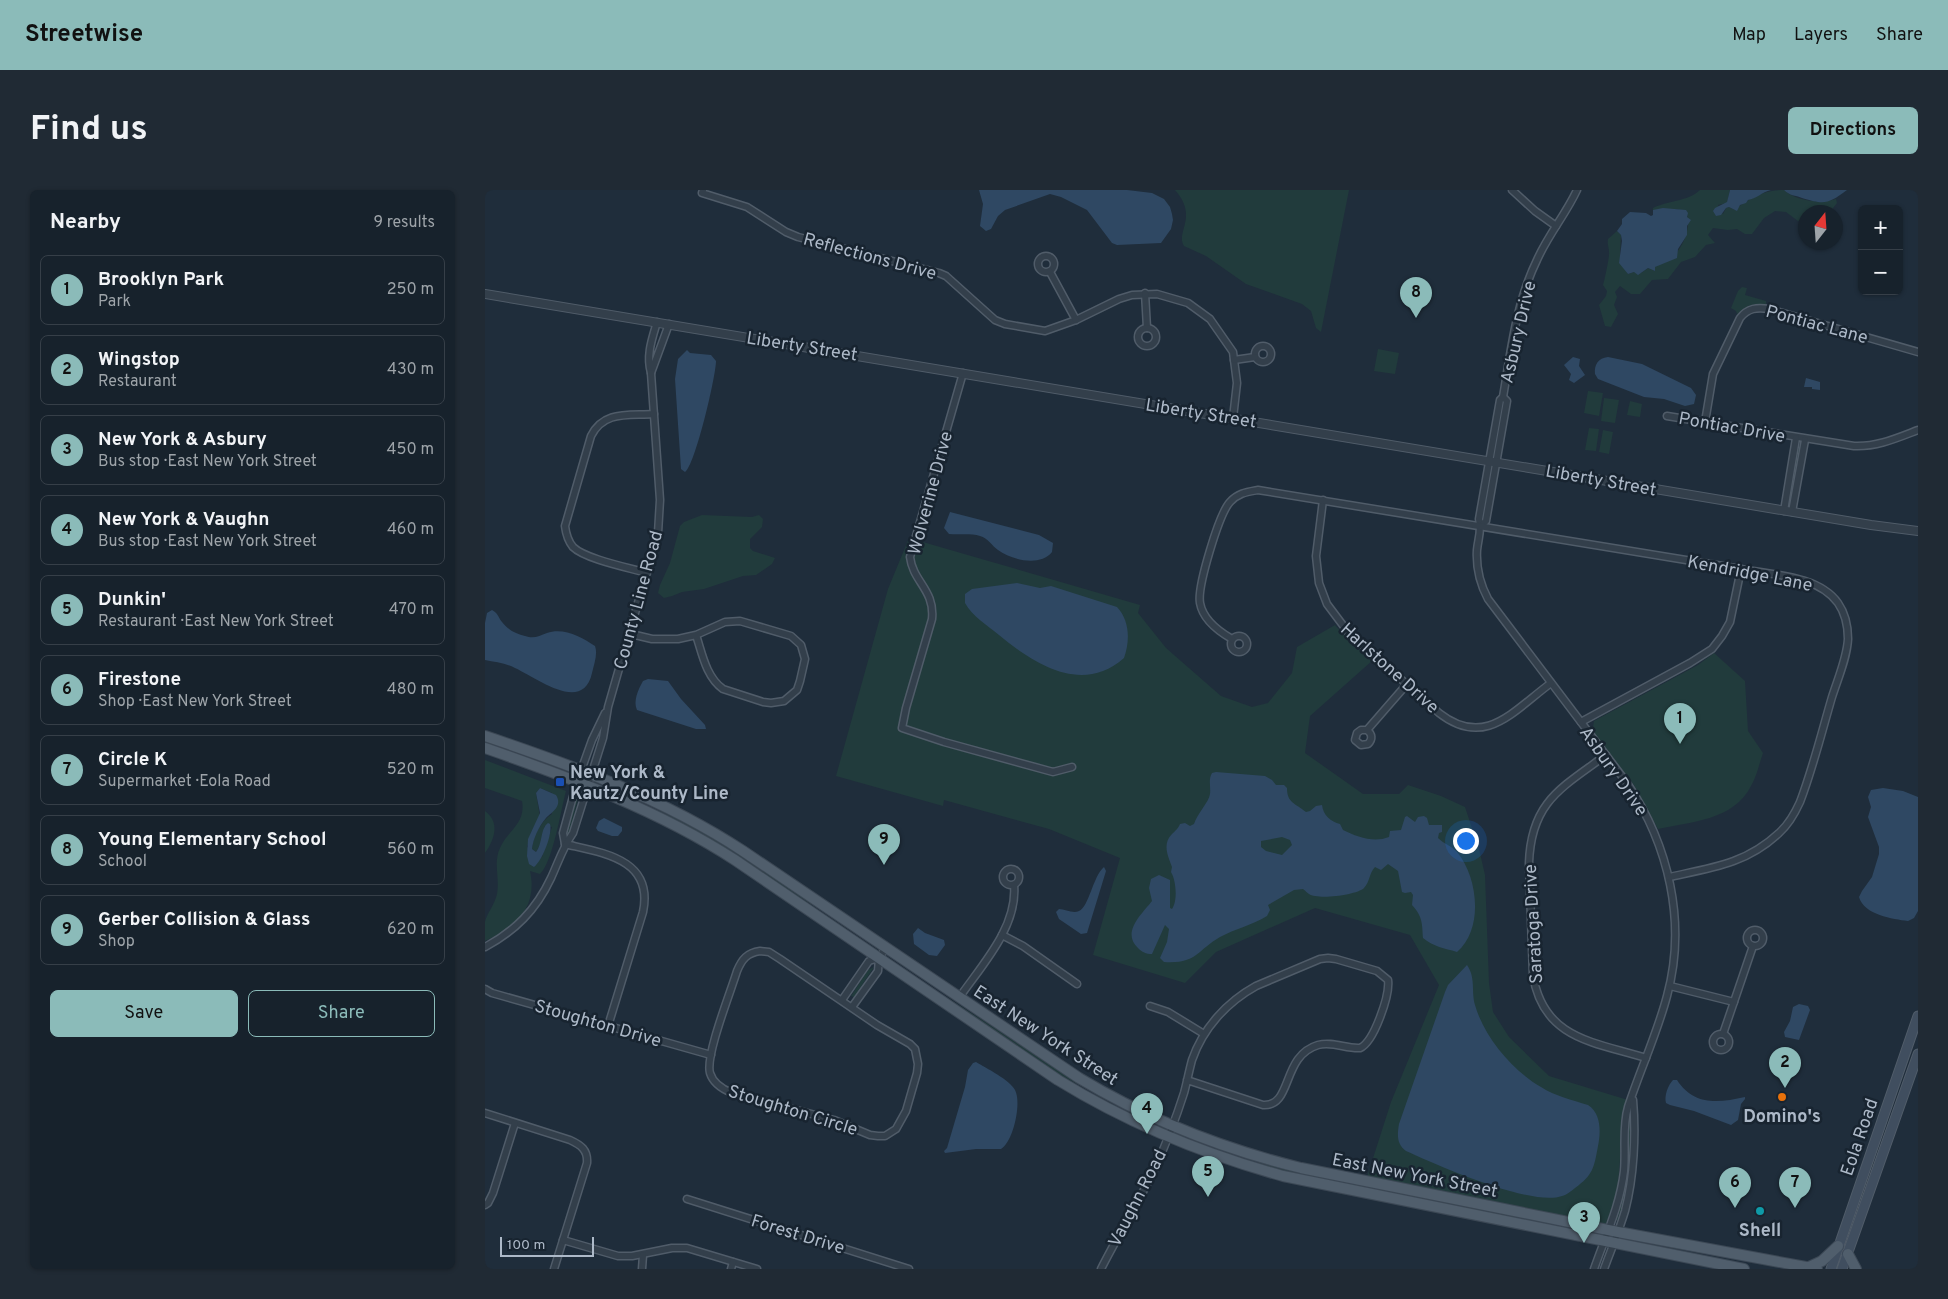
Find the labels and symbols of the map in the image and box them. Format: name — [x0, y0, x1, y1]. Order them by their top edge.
north arrow — [1798, 205, 1843, 250]
street label: Reflections Drive — [801, 229, 939, 286]
pin: 8 — [1400, 277, 1432, 318]
street label: Asbury Drive — [1497, 279, 1542, 386]
street label: Pontiac Lane — [1763, 301, 1870, 350]
street label: Liberty Street — [745, 327, 859, 368]
street label: Liberty Street — [1144, 394, 1258, 435]
street label: Pontiac Drive — [1677, 408, 1787, 449]
street label: Wolverine Drive — [904, 429, 959, 558]
street label: Liberty Street — [1544, 460, 1658, 503]
street label: County Line Road — [610, 528, 669, 672]
street label: Kendridge Lane — [1685, 551, 1814, 598]
street label: Harlstone Drive — [1335, 619, 1443, 720]
pin: 1 — [1664, 703, 1696, 744]
street label: Asbury Drive — [1573, 722, 1652, 821]
place label: New York & Kautz/County Line — [570, 762, 729, 806]
marker: New York & Kautz/County Line — [554, 776, 566, 788]
pin: 9 — [868, 824, 900, 865]
your location — [1453, 828, 1479, 854]
street label: Saratoga Drive — [1520, 863, 1549, 984]
street label: East New York Street — [968, 981, 1122, 1092]
street label: Stoughton Drive — [531, 995, 664, 1054]
pin: 2 — [1769, 1047, 1801, 1088]
street label: Stoughton Circle — [725, 1081, 860, 1142]
marker: Domino's — [1776, 1091, 1788, 1103]
pin: 4 — [1131, 1093, 1163, 1134]
street label: Eola Road — [1836, 1096, 1884, 1179]
place label: Domino's — [1743, 1106, 1821, 1129]
street label: Vaughn Road — [1104, 1146, 1173, 1251]
street label: East New York Street — [1330, 1149, 1499, 1204]
pin: 5 — [1192, 1156, 1224, 1197]
pin: 6 — [1719, 1167, 1751, 1208]
pin: 7 — [1779, 1167, 1811, 1208]
pin: 3 — [1568, 1202, 1600, 1243]
marker: Shell — [1754, 1205, 1766, 1217]
street label: Forest Drive — [748, 1210, 847, 1261]
place label: Shell — [1739, 1220, 1781, 1243]
scale bar — [500, 1234, 594, 1257]

